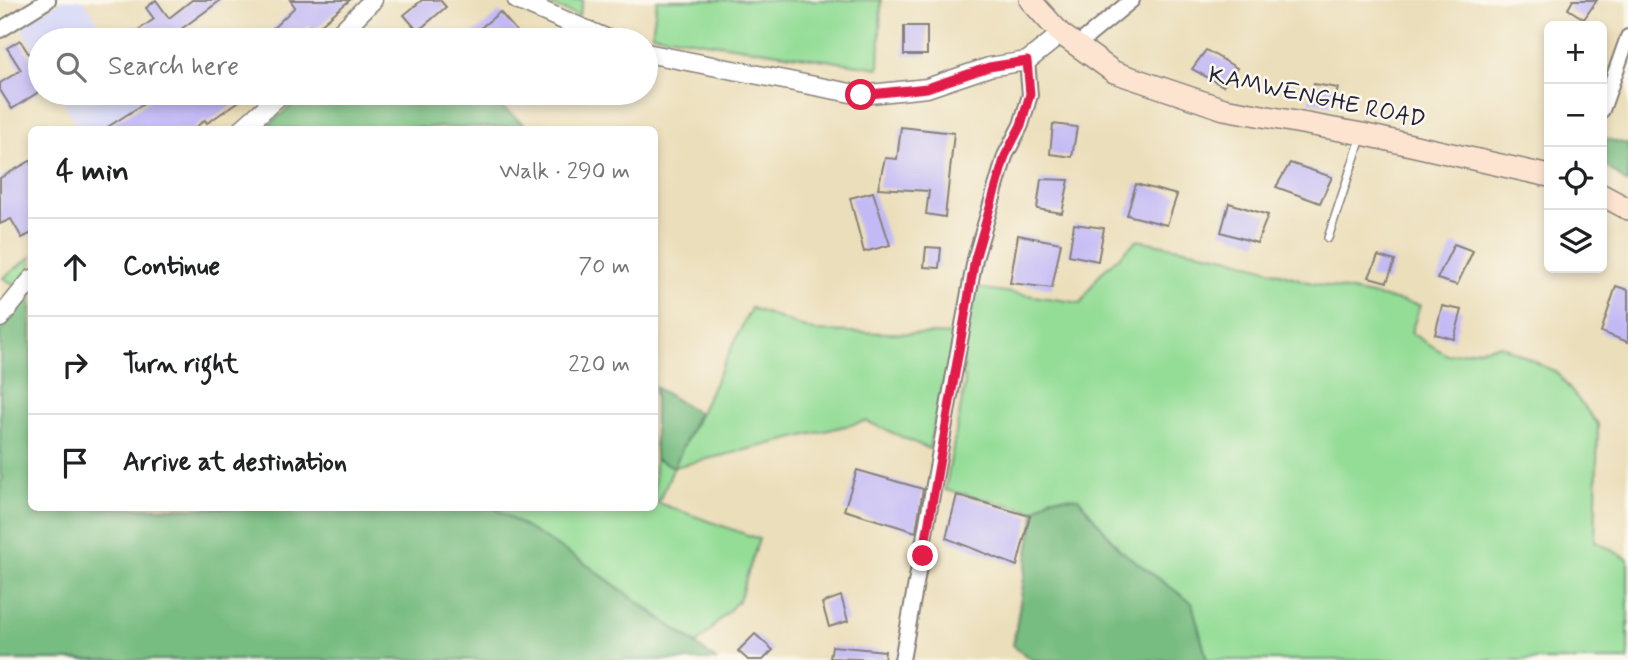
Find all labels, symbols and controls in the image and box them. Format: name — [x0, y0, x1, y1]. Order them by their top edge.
map controls — [1544, 21, 1607, 273]
button: + — [1544, 21, 1607, 84]
search box — [28, 28, 658, 105]
icon: search — [52, 48, 90, 86]
text: Search here — [108, 50, 239, 84]
street label: KAMWENGHE ROAD — [1206, 60, 1428, 136]
route start — [845, 79, 876, 110]
button: − — [1544, 84, 1607, 147]
button: locate — [1544, 147, 1607, 210]
text: 4 min — [56, 152, 129, 191]
text: Walk · 290 m — [499, 157, 630, 187]
button: layers — [1544, 210, 1607, 273]
icon: ahead — [56, 248, 94, 286]
text: Continue — [123, 250, 220, 284]
text: 70 m — [578, 252, 630, 282]
icon: right — [56, 346, 94, 384]
text: Turn right — [123, 348, 239, 382]
text: 220 m — [568, 350, 630, 380]
icon: arrive — [56, 444, 94, 482]
text: Arrive at destination — [123, 446, 347, 480]
route end — [907, 540, 938, 571]

